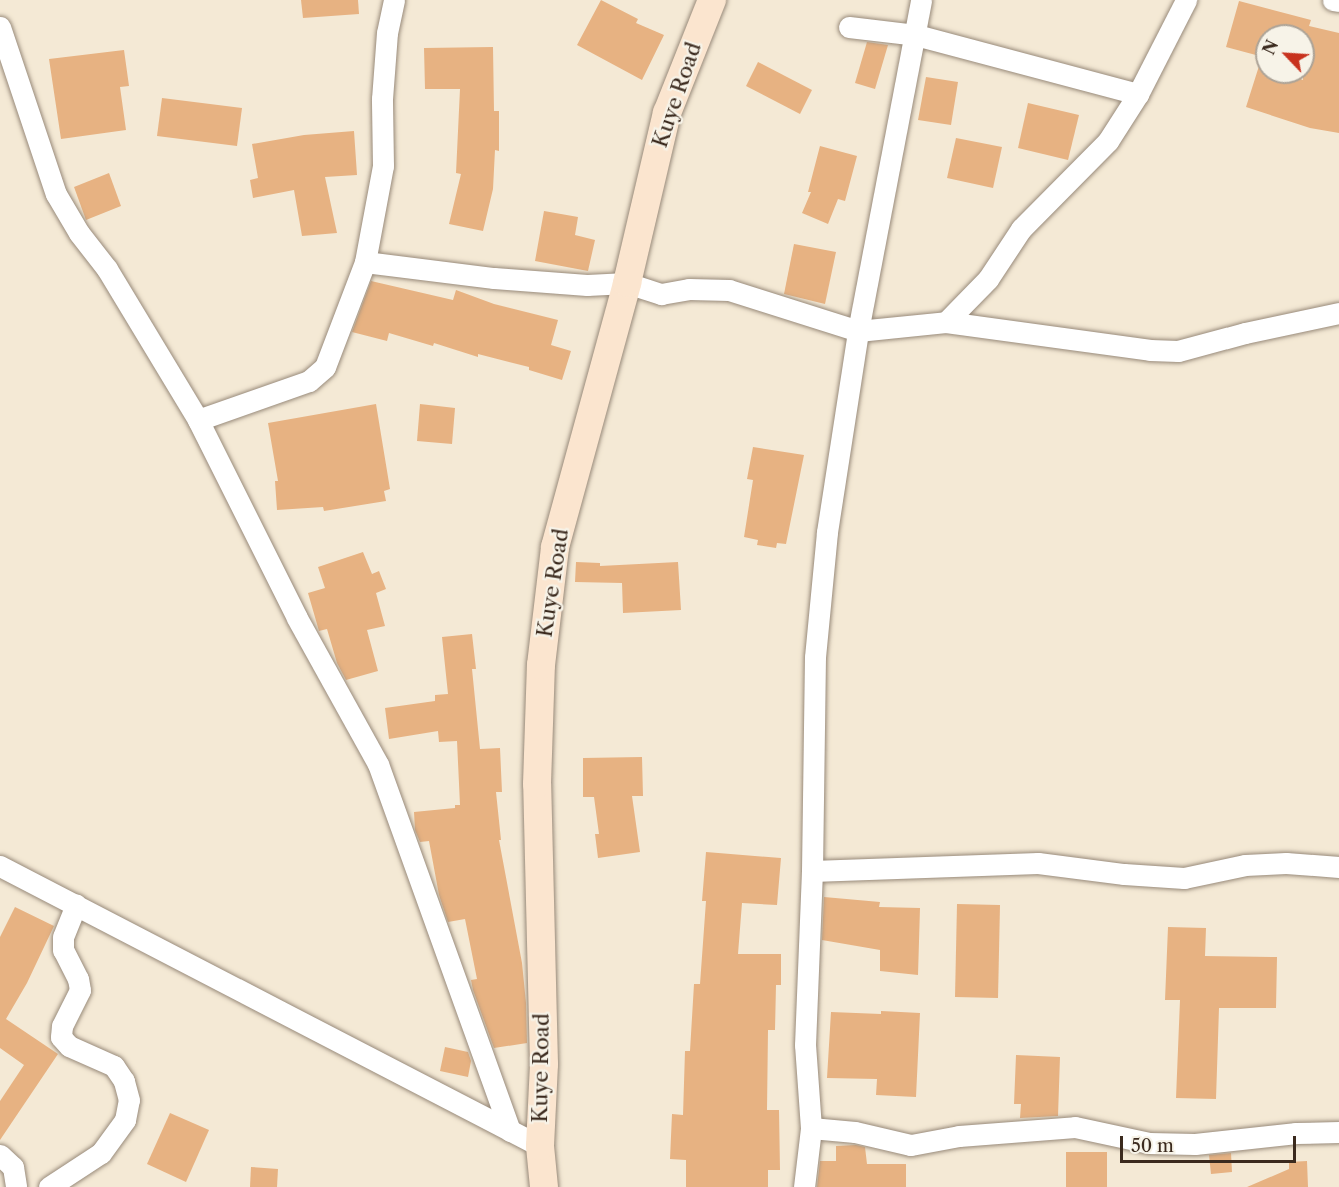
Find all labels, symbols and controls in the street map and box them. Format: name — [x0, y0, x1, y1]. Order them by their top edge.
north arrow — [1255, 24, 1315, 84]
text: N — [1258, 37, 1283, 58]
street label: Kuye Road — [647, 39, 707, 151]
street label: Kuye Road — [532, 527, 574, 639]
street label: Kuye Road — [527, 1013, 555, 1123]
scale bar — [1123, 1124, 1298, 1162]
text: 50 m — [1131, 1135, 1174, 1157]

